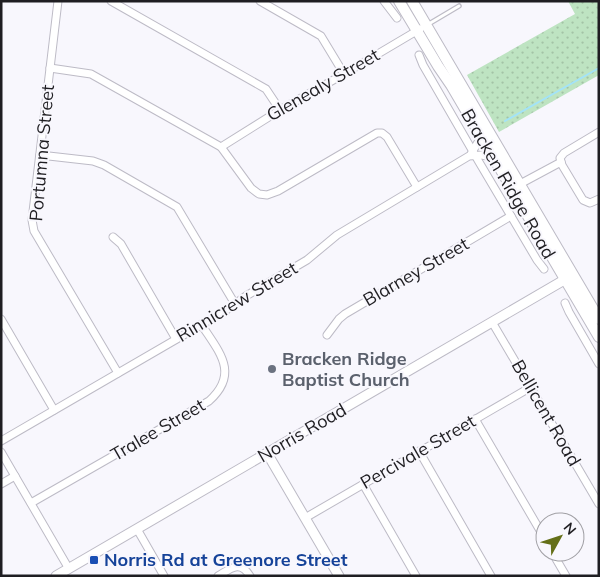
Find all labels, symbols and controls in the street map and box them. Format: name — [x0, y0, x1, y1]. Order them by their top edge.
street label: Glenealy Street — [262, 43, 383, 126]
street label: Portumna Street — [24, 84, 59, 222]
street label: Bracken Ridge Road — [456, 105, 561, 263]
street label: Blarney Street — [359, 232, 473, 311]
street label: Rinnicrew Street — [172, 256, 301, 347]
place label: Bracken Ridge Baptist Church — [282, 347, 410, 391]
street label: Bellicent Road — [507, 355, 586, 470]
marker: Bracken Ridge Baptist Church — [266, 363, 278, 375]
street label: Tralee Street — [106, 393, 209, 466]
street label: Norris Road — [253, 398, 350, 467]
street label: Percivale Street — [356, 409, 480, 494]
north arrow — [535, 512, 585, 562]
text: N — [560, 519, 580, 538]
place label: Norris Rd at Greenore Street — [104, 548, 348, 571]
marker: Norris Rd at Greenore Street — [88, 554, 100, 566]

